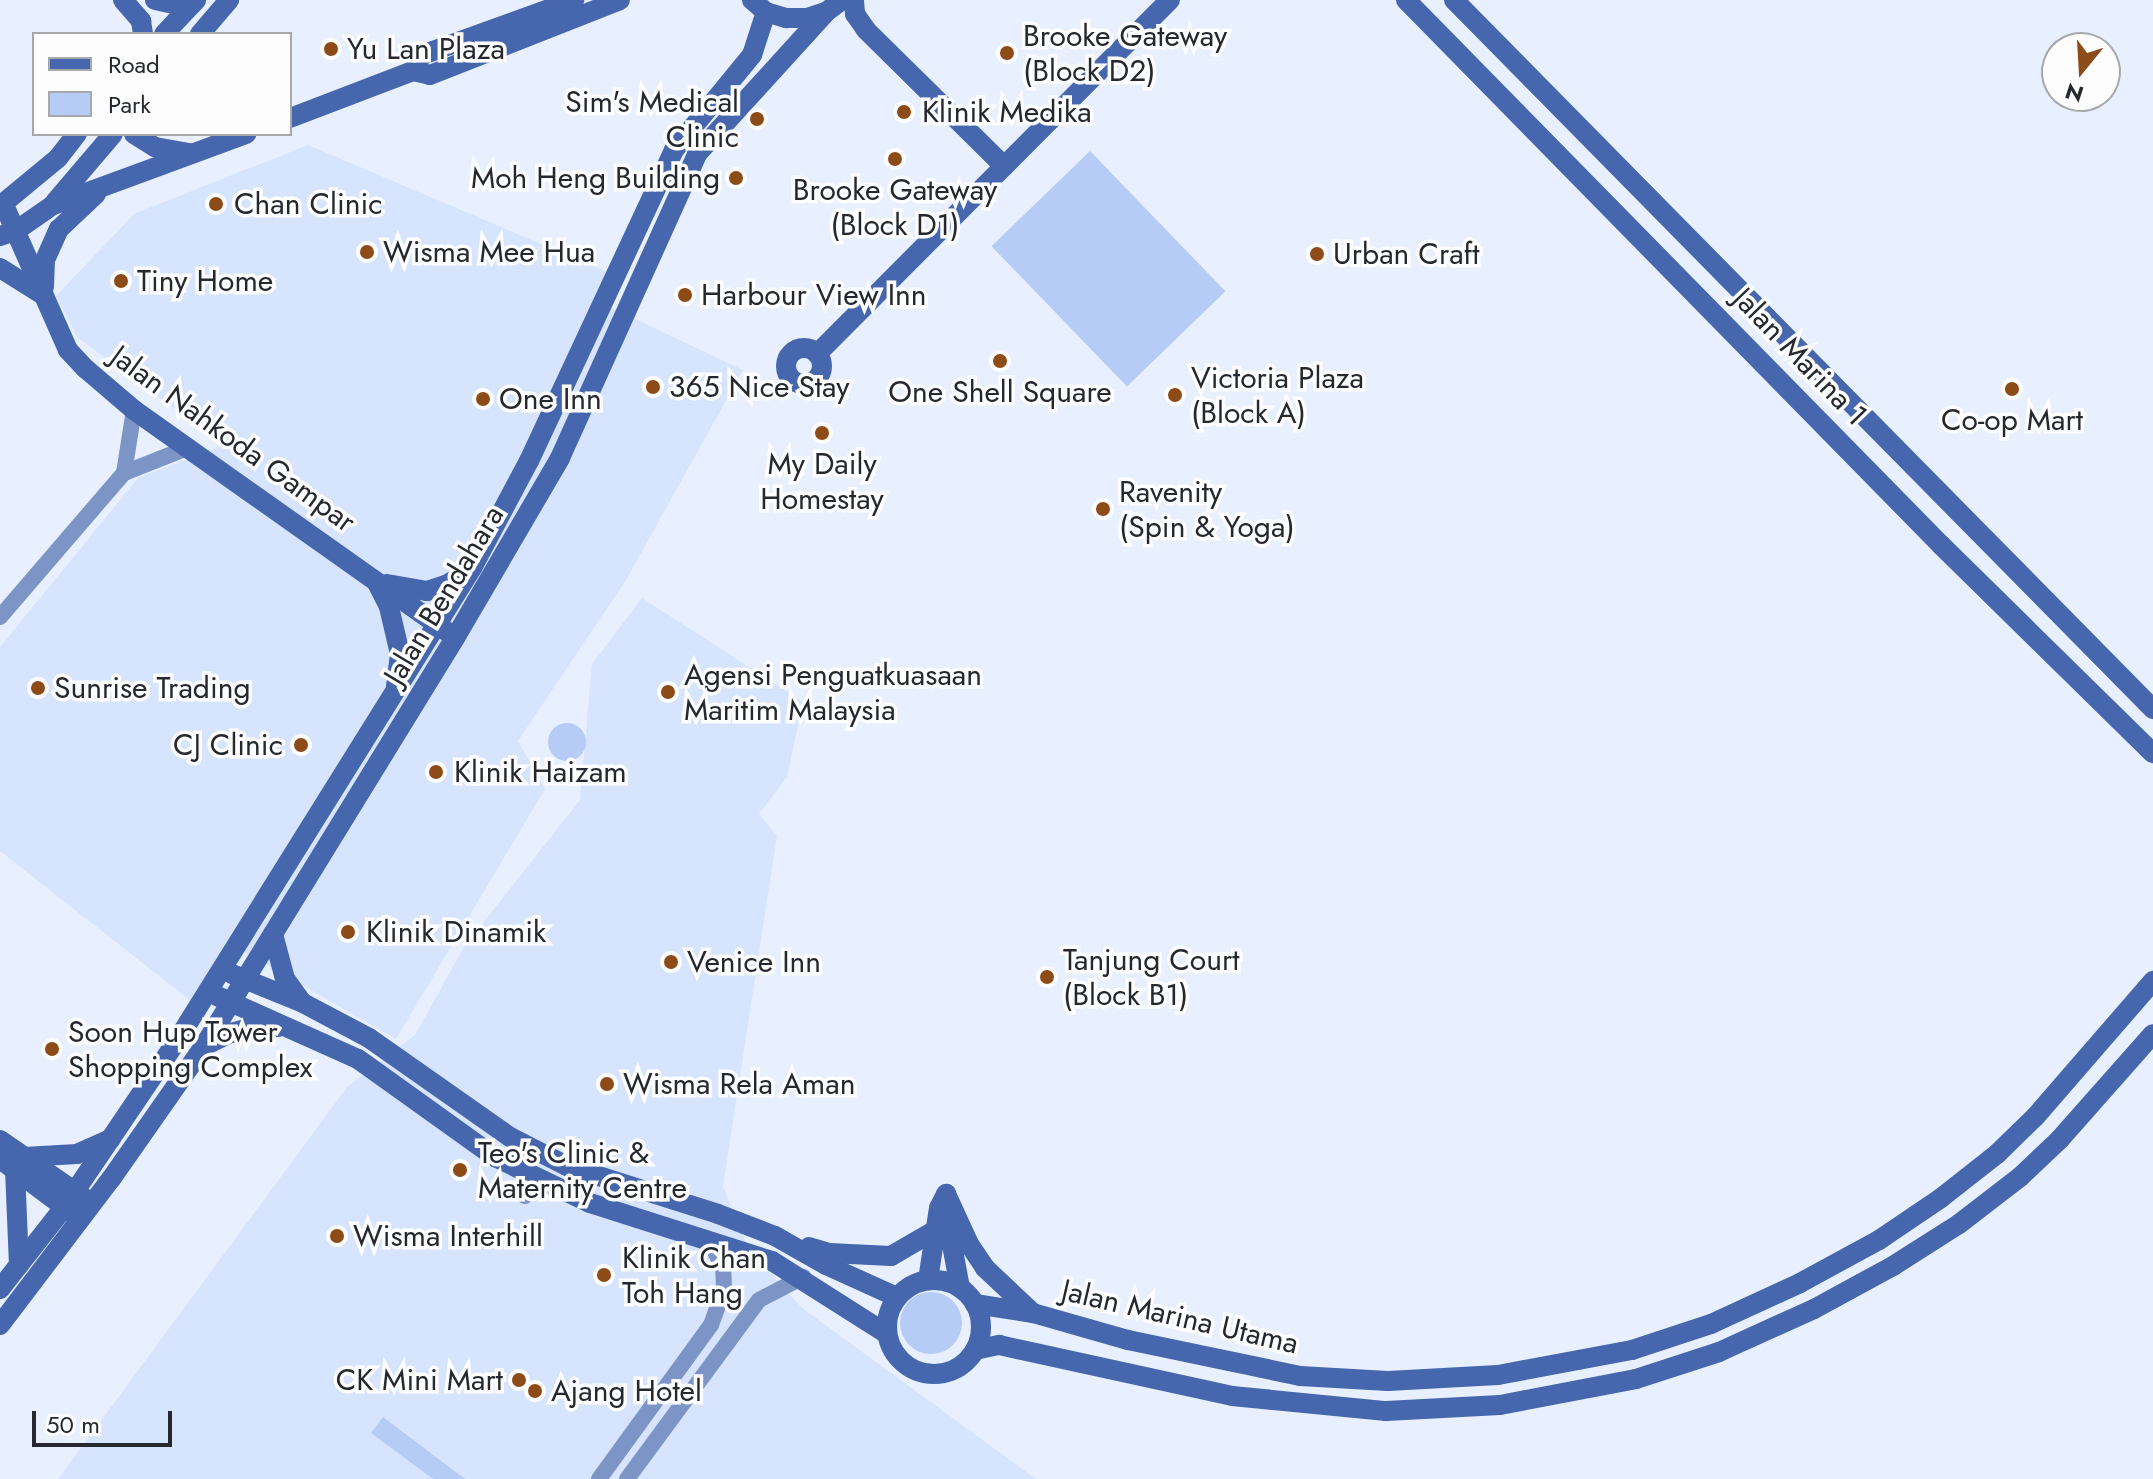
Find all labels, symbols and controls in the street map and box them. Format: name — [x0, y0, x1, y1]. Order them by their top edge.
place label: Brooke Gateway (Block D2) — [1023, 18, 1227, 88]
place label: Yu Lan Plaza — [347, 31, 505, 67]
legend — [32, 32, 292, 136]
north arrow — [2041, 32, 2121, 112]
marker: Yu Lan Plaza — [322, 40, 340, 58]
marker: Brooke Gateway (Block D2) — [998, 44, 1016, 62]
text: Road — [108, 47, 160, 82]
text: N — [2061, 75, 2087, 111]
place label: Sim's Medical Clinic — [565, 84, 739, 154]
text: Park — [108, 87, 151, 122]
place label: Klinik Medika — [922, 94, 1092, 130]
marker: Klinik Medika — [893, 101, 915, 123]
marker: Sim's Medical Clinic — [746, 108, 768, 130]
marker: Brooke Gateway (Block D1) — [886, 150, 904, 168]
place label: Moh Heng Building — [471, 160, 720, 196]
marker: Moh Heng Building — [727, 169, 745, 187]
place label: Brooke Gateway (Block D1) — [793, 172, 997, 242]
place label: Chan Clinic — [234, 186, 383, 222]
marker: Chan Clinic — [205, 193, 227, 215]
place label: Wisma Mee Hua — [383, 234, 595, 270]
place label: Urban Craft — [1333, 236, 1479, 272]
marker: Wisma Mee Hua — [358, 243, 376, 261]
marker: Urban Craft — [1308, 245, 1326, 263]
place label: Tiny Home — [137, 263, 273, 299]
marker: Tiny Home — [112, 272, 130, 290]
place label: Harbour View Inn — [701, 277, 927, 313]
street label: Jalan Marina 1 — [1726, 281, 1874, 433]
marker: Harbour View Inn — [676, 286, 694, 304]
street label: Jalan Nahkoda Gampar — [104, 338, 362, 540]
marker: One Shell Square — [991, 352, 1009, 370]
place label: Victoria Plaza (Block A) — [1191, 360, 1364, 430]
place label: 365 Nice Stay — [669, 369, 850, 405]
place label: One Shell Square — [888, 374, 1112, 410]
marker: 365 Nice Stay — [644, 378, 662, 396]
marker: Co-op Mart — [2003, 380, 2021, 398]
place label: One Inn — [499, 381, 602, 417]
marker: Victoria Plaza (Block A) — [1166, 386, 1184, 404]
marker: One Inn — [474, 390, 492, 408]
place label: Co-op Mart — [1941, 402, 2083, 438]
marker: My Daily Homestay — [813, 424, 831, 442]
place label: My Daily Homestay — [760, 446, 884, 516]
place label: Ravenity (Spin & Yoga) — [1119, 474, 1295, 544]
street label: Jalan Bendahara — [377, 499, 511, 691]
marker: Ravenity (Spin & Yoga) — [1094, 500, 1112, 518]
place label: Agensi Penguatkuasaan Maritim Malaysia — [684, 657, 982, 728]
place label: Sunrise Trading — [54, 670, 251, 706]
marker: Sunrise Trading — [29, 679, 47, 697]
marker: Agensi Penguatkuasaan Maritim Malaysia — [659, 683, 677, 701]
place label: CJ Clinic — [173, 727, 283, 763]
marker: CJ Clinic — [290, 734, 312, 756]
place label: Klinik Haizam — [454, 754, 627, 790]
marker: Klinik Haizam — [425, 761, 447, 783]
place label: Klinik Dinamik — [366, 914, 546, 950]
marker: Klinik Dinamik — [337, 921, 359, 943]
place label: Tanjung Court (Block B1) — [1063, 942, 1239, 1012]
place label: Venice Inn — [687, 944, 821, 980]
marker: Venice Inn — [662, 953, 680, 971]
marker: Tanjung Court (Block B1) — [1038, 968, 1056, 986]
place label: Soon Hup Tower Shopping Complex — [68, 1014, 312, 1084]
marker: Soon Hup Tower Shopping Complex — [43, 1040, 61, 1058]
place label: Wisma Rela Aman — [623, 1066, 855, 1102]
marker: Wisma Rela Aman — [598, 1075, 616, 1093]
place label: Teo's Clinic & Maternity Centre — [478, 1135, 687, 1206]
marker: Teo's Clinic & Maternity Centre — [449, 1159, 471, 1181]
place label: Wisma Interhill — [353, 1218, 543, 1254]
marker: Wisma Interhill — [328, 1227, 346, 1245]
place label: Klinik Chan Toh Hang — [622, 1240, 766, 1310]
marker: Klinik Chan Toh Hang — [593, 1264, 615, 1286]
street label: Jalan Marina Utama — [1058, 1272, 1302, 1362]
place label: CK Mini Mart — [336, 1362, 503, 1398]
marker: CK Mini Mart — [510, 1371, 528, 1389]
place label: Ajang Hotel — [551, 1373, 702, 1409]
marker: Ajang Hotel — [526, 1382, 544, 1400]
scale bar — [36, 1395, 176, 1445]
text: 50 m — [46, 1407, 100, 1442]

